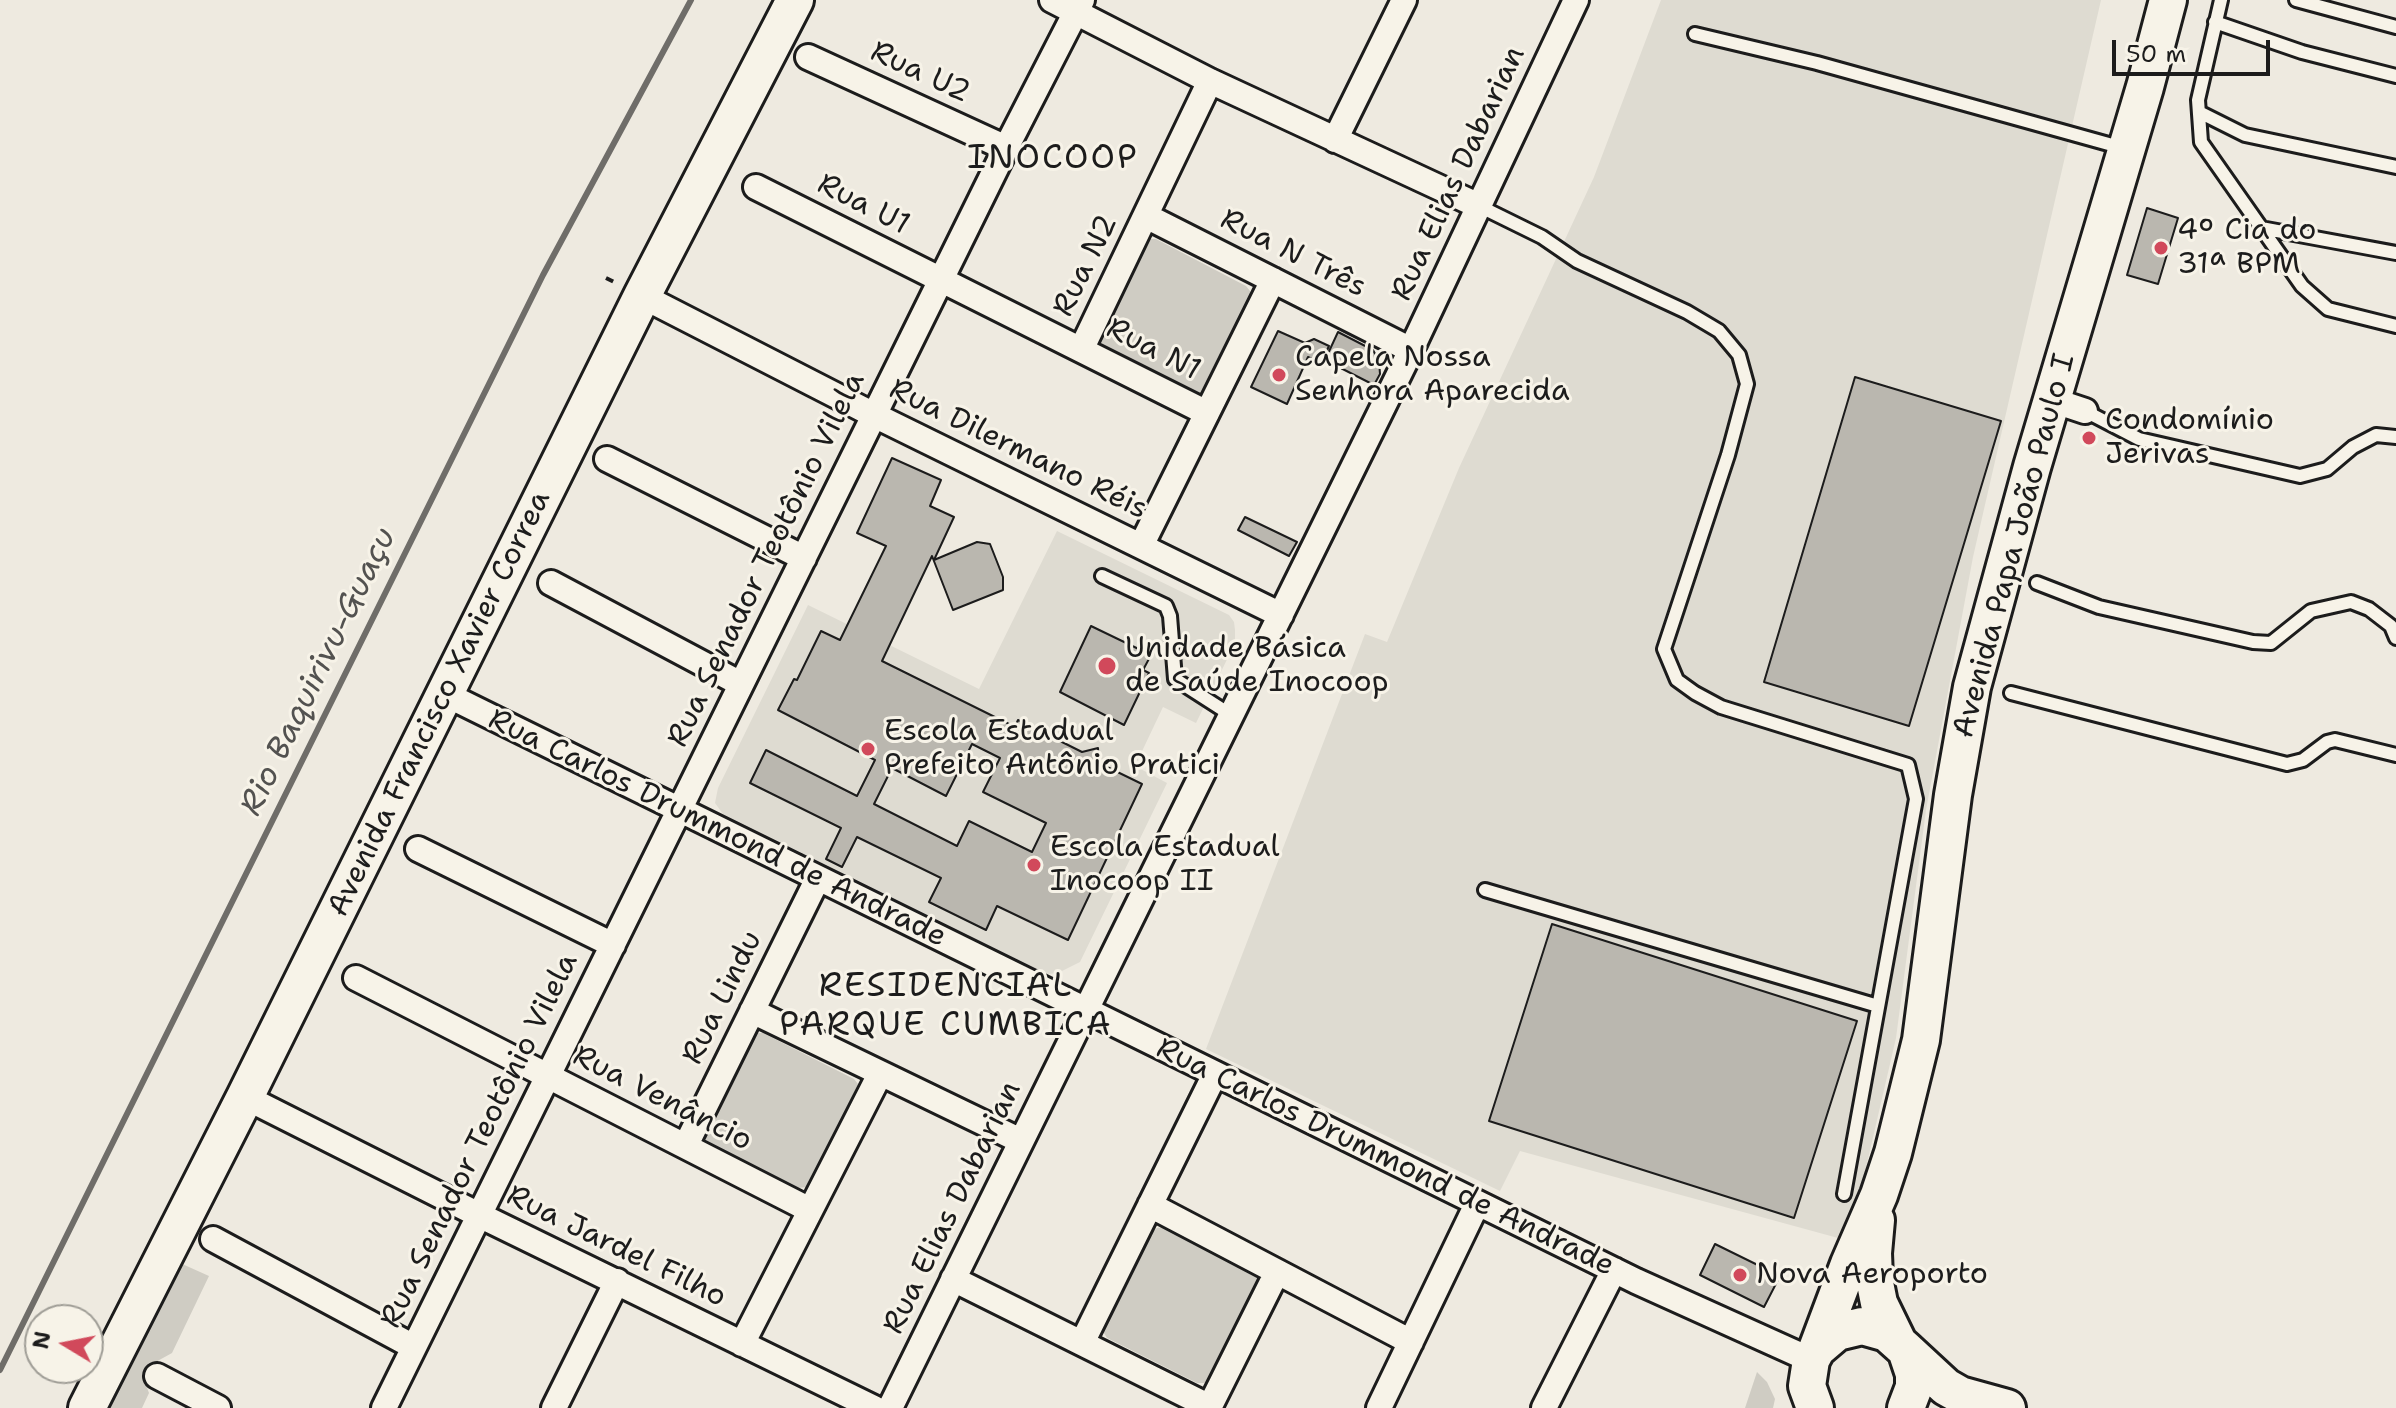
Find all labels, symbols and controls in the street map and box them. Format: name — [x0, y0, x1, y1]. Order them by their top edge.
scale bar — [2116, 24, 2274, 74]
street label: Rua U2 — [864, 34, 976, 112]
text: 50 m — [2126, 38, 2186, 70]
street label: Rua Elias Dabarian — [1384, 41, 1534, 307]
district label: INOCOOP — [967, 139, 1139, 179]
street label: Rua U1 — [811, 167, 915, 243]
street label: Rua N Três — [1214, 202, 1372, 306]
street label: Rua N2 — [1046, 209, 1126, 323]
place label: 4º Cia do 31ª BPM — [2177, 213, 2316, 284]
marker: 4º Cia do 31ª BPM — [2152, 239, 2170, 257]
street label: Rua N1 — [1100, 311, 1206, 389]
place label: Capela Nossa Senhora Aparecida — [1295, 340, 1570, 410]
street label: Avenida Papa João Paulo I — [1946, 350, 2084, 742]
marker: Capela Nossa Senhora Aparecida — [1270, 366, 1288, 384]
street label: Rua Senador Teotônio Vilela — [660, 367, 874, 753]
street label: Rua Dilermano Réis — [883, 372, 1153, 528]
place label: Condomínio Jerivas — [2105, 403, 2274, 474]
marker: Condomínio Jerivas — [2080, 429, 2098, 447]
street label: Avenida Francisco Xavier Correa — [321, 485, 559, 923]
water label: Rio Baquirivu-Guaçu — [233, 522, 405, 822]
place label: Unidade Básica de Saúde Inocoop — [1125, 631, 1389, 702]
marker: Unidade Básica de Saúde Inocoop — [1096, 655, 1118, 677]
street label: Rua Carlos Drummond de Andrade — [482, 702, 952, 956]
place label: Escola Estadual Prefeito Antônio Pratici — [884, 714, 1220, 784]
marker: Escola Estadual Prefeito Antônio Pratici — [859, 740, 877, 758]
place label: Escola Estadual Inocoop II — [1050, 830, 1279, 900]
marker: Escola Estadual Inocoop II — [1025, 856, 1043, 874]
street label: Rua Lindu — [675, 925, 771, 1071]
street label: Rua Senador Teotônio Vilela — [373, 948, 587, 1334]
district label: RESIDENCIAL PARQUE CUMBICA — [779, 967, 1113, 1046]
street label: Rua Carlos Drummond de Andrade — [1150, 1031, 1620, 1285]
street label: Rua Venâncio — [566, 1038, 758, 1160]
street label: Rua Elias Dabarian — [876, 1076, 1030, 1340]
street label: Rua Jardel Filho — [500, 1178, 732, 1316]
place label: Nova Aeroporto — [1756, 1257, 1988, 1293]
marker: Nova Aeroporto — [1731, 1266, 1749, 1284]
north arrow — [24, 1304, 104, 1384]
text: N — [26, 1329, 58, 1351]

